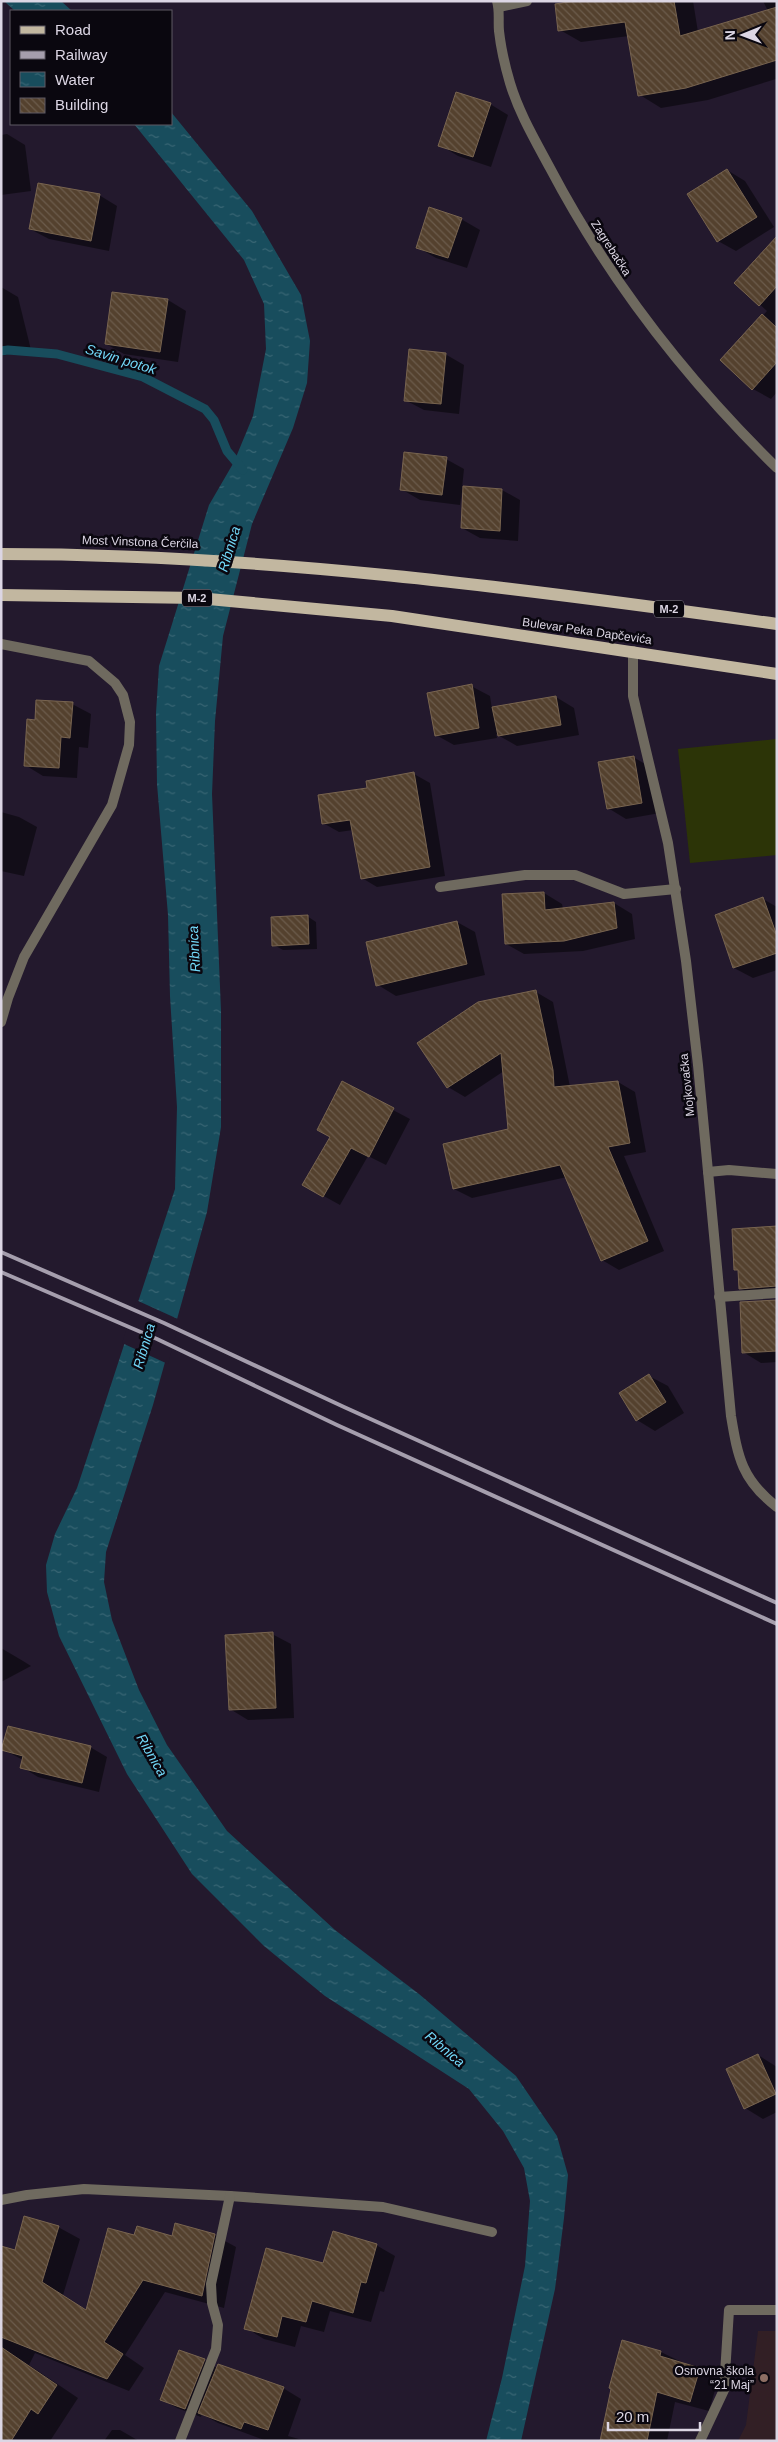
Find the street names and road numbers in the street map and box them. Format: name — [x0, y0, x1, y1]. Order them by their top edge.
street label: Zagrebačka — [588, 218, 634, 279]
street label: Most Vinstona Čerčila — [82, 532, 199, 551]
road number: M-2 — [182, 590, 212, 606]
road number: M-2 — [654, 600, 684, 618]
street label: Bulevar Peka Dapčevića — [521, 615, 653, 647]
street label: Mojkovačka — [677, 1052, 697, 1117]

